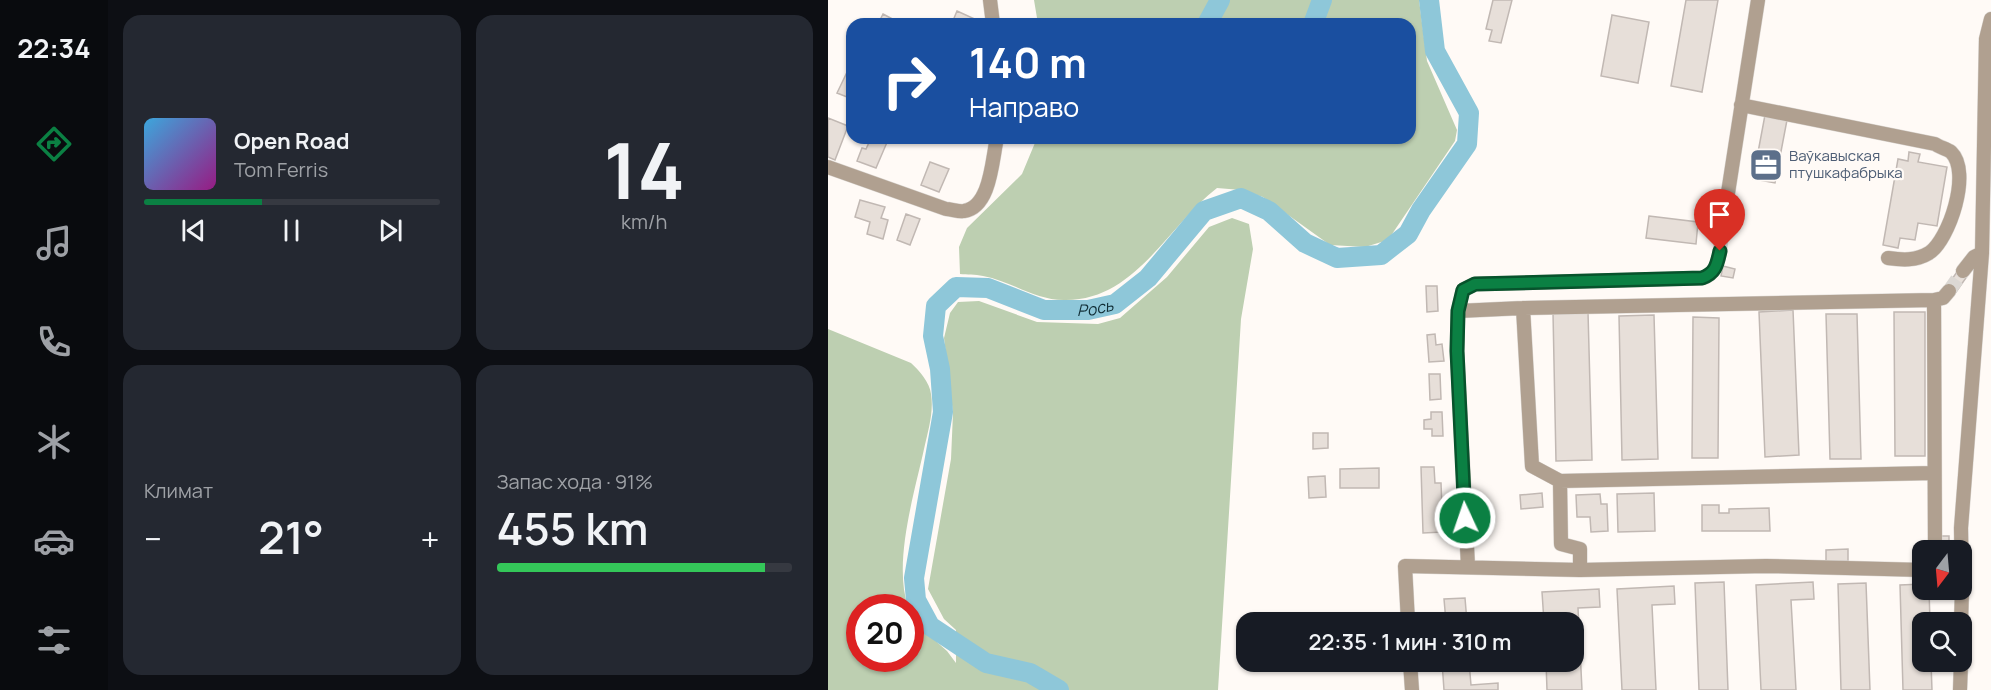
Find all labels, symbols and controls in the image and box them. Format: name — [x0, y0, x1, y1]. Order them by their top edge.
text: 22:34 — [17, 29, 91, 66]
text: 140 m — [969, 33, 1087, 91]
icon: right — [870, 42, 948, 120]
text: Направо — [969, 88, 1079, 125]
text: 14 — [603, 116, 685, 222]
icon: directions — [33, 123, 75, 165]
text: Open Road — [234, 126, 349, 156]
place label: Ваўкавыская птушкафабрыка — [1789, 145, 1903, 183]
office icon: Ваўкавыская птушкафабрыка — [1748, 147, 1784, 183]
text: Tom Ferris — [234, 156, 328, 183]
pin — [1694, 189, 1745, 251]
icon: arrive — [1703, 198, 1736, 231]
text: km/h — [621, 208, 668, 235]
icon: previous — [177, 214, 210, 247]
icon: pause — [275, 214, 308, 247]
icon: next — [374, 214, 407, 247]
icon: music — [33, 222, 75, 264]
water label: Рось — [1077, 294, 1116, 321]
icon: phone — [33, 321, 75, 363]
icon: climate — [33, 421, 75, 463]
text: Запас хода · 91% — [497, 468, 653, 495]
text: Климат — [144, 477, 213, 504]
position arrow — [1433, 486, 1497, 550]
text: 455 km — [497, 497, 648, 559]
text: 21° — [258, 506, 324, 568]
text: − — [144, 516, 162, 561]
text: + — [420, 516, 439, 561]
icon: car — [33, 520, 75, 562]
north arrow — [1912, 540, 1972, 600]
map controls — [1912, 540, 1972, 672]
speed limit sign: 20 — [846, 594, 924, 672]
button: search — [1912, 612, 1972, 672]
icon: filters — [33, 619, 75, 661]
text: 22:35 · 1 мин · 310 m — [1309, 627, 1511, 657]

